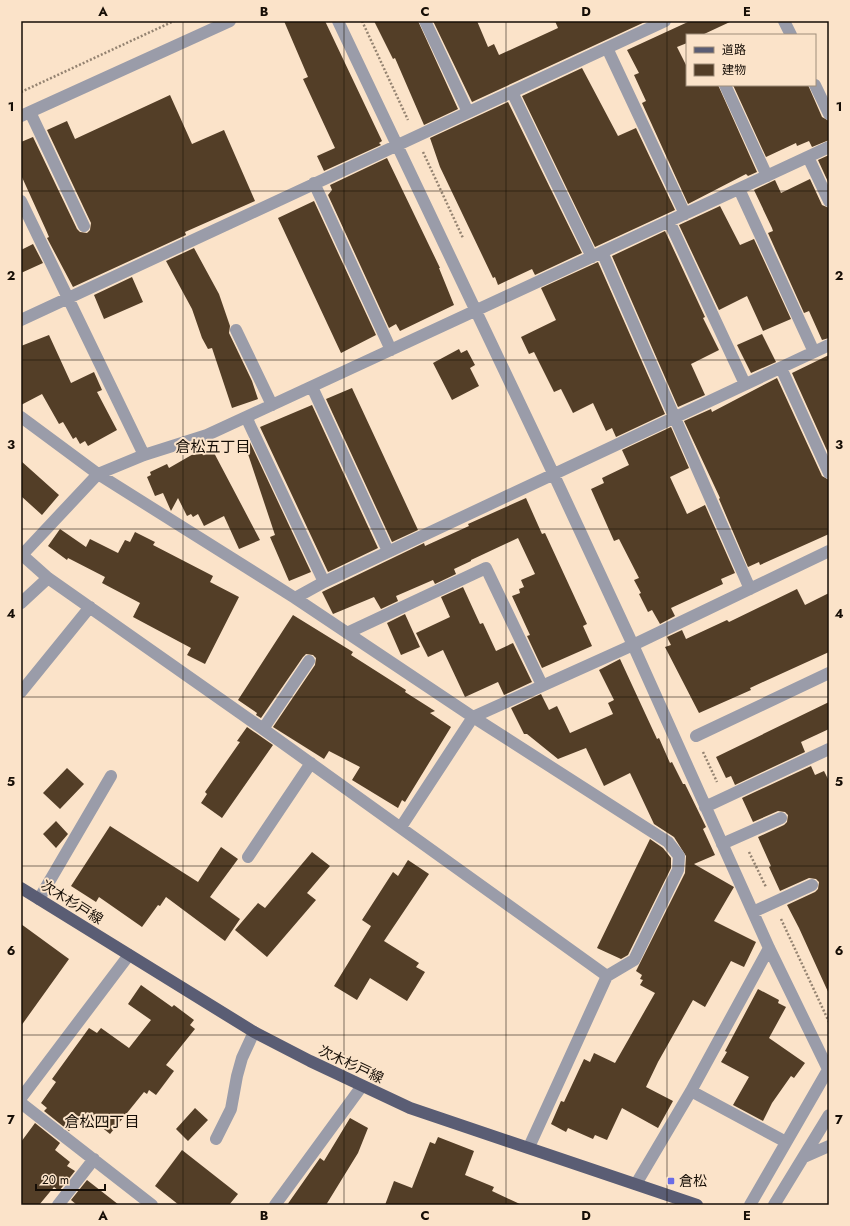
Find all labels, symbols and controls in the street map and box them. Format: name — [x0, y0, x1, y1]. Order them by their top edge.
text: A — [97, 2, 108, 21]
text: B — [260, 2, 269, 21]
text: C — [420, 2, 430, 21]
text: D — [581, 2, 591, 21]
text: E — [743, 2, 751, 21]
legend — [686, 34, 816, 86]
text: 道路 — [722, 41, 746, 59]
text: 建物 — [722, 61, 746, 79]
text: 1 — [8, 97, 14, 116]
text: 1 — [836, 97, 842, 116]
text: 2 — [7, 266, 15, 285]
text: 2 — [835, 266, 843, 285]
text: 3 — [7, 435, 15, 454]
text: 3 — [835, 435, 843, 454]
district label: 倉松五丁目 — [175, 436, 251, 458]
text: 4 — [6, 604, 16, 623]
text: 4 — [834, 604, 844, 623]
text: 5 — [7, 772, 15, 791]
text: 5 — [835, 772, 843, 791]
street label: 次木杉戸線 — [37, 875, 107, 929]
text: 6 — [7, 941, 16, 960]
text: 6 — [835, 941, 844, 960]
street label: 次木杉戸線 — [315, 1040, 387, 1088]
text: 7 — [7, 1110, 15, 1129]
text: 7 — [835, 1110, 843, 1129]
district label: 倉松四丁目 — [64, 1111, 140, 1133]
scale bar — [36, 1166, 105, 1192]
text: 20 m — [42, 1171, 69, 1189]
place label: 倉松 — [679, 1171, 707, 1191]
marker: 倉松 — [666, 1176, 676, 1186]
text: A — [97, 1206, 108, 1225]
text: B — [260, 1206, 269, 1225]
text: C — [420, 1206, 430, 1225]
text: D — [581, 1206, 591, 1225]
text: E — [743, 1206, 751, 1225]

